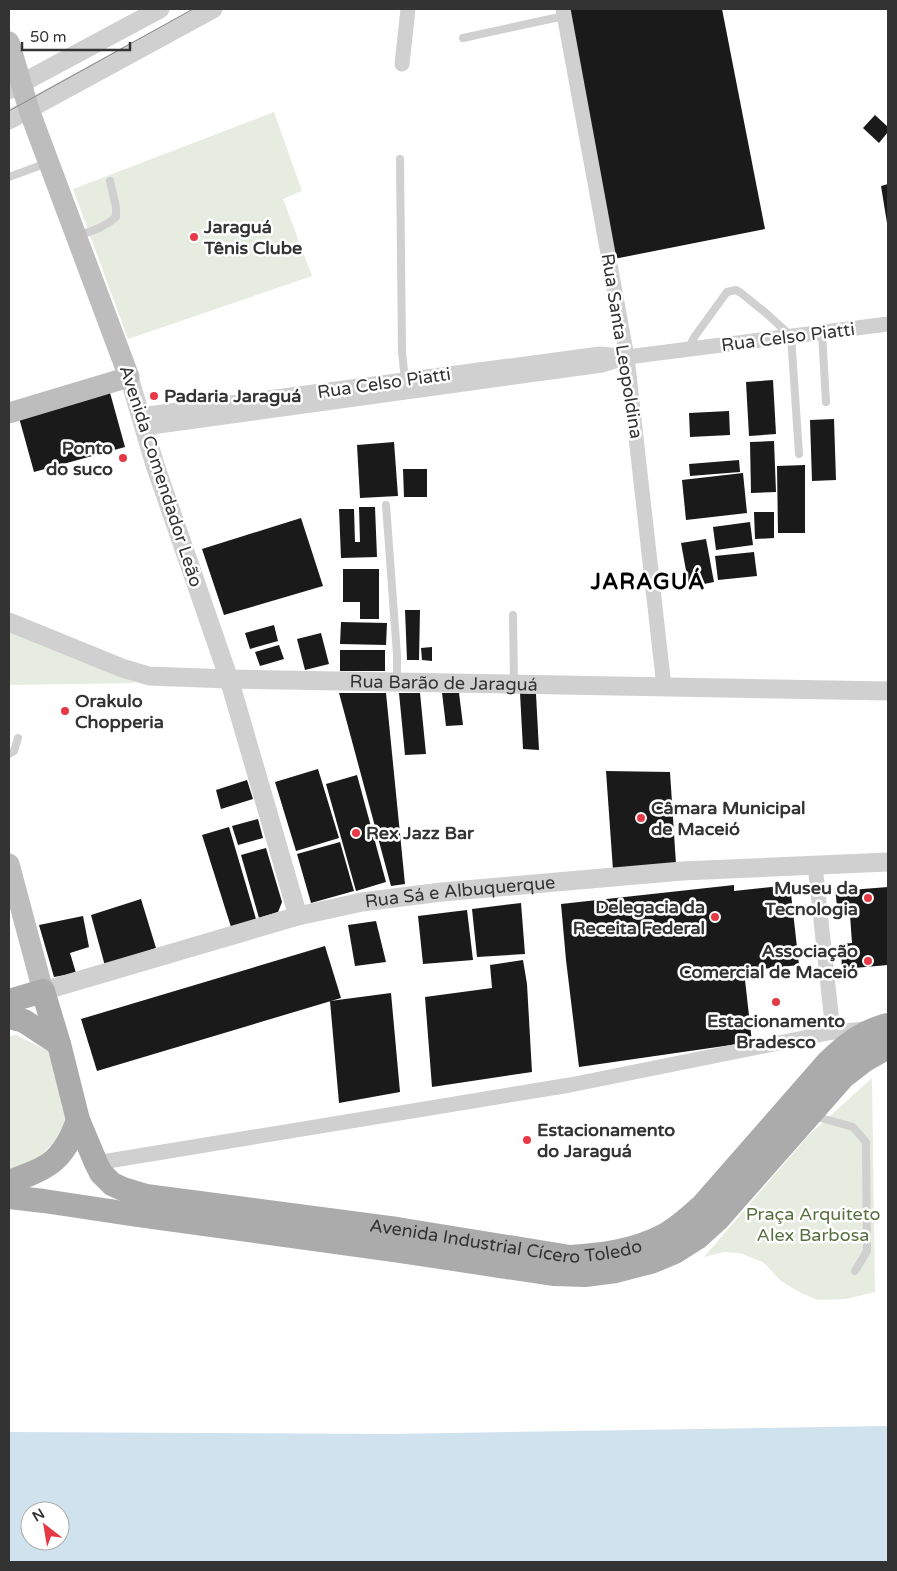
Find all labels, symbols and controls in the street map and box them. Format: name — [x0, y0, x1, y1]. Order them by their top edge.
scale bar — [22, 20, 130, 52]
text: 50 m — [30, 28, 67, 46]
place label: Jaraguá Tênis Clube — [203, 216, 302, 259]
marker: Jaraguá Tênis Clube — [188, 231, 200, 243]
street label: Rua Santa Leopoldina — [596, 252, 648, 440]
street label: Rua Celso Piatti — [720, 318, 856, 356]
street label: Avenida Comendador Leão — [115, 362, 207, 590]
street label: Rua Celso Piatti — [316, 363, 452, 403]
place label: Padaria Jaraguá — [164, 385, 301, 407]
marker: Padaria Jaraguá — [148, 390, 160, 402]
place label: Ponto do suco — [46, 437, 113, 480]
marker: Ponto do suco — [117, 452, 129, 464]
district label: JARAGUÁ — [590, 567, 705, 595]
street label: Rua Barão de Jaraguá — [349, 670, 538, 696]
place label: Orakulo Chopperia — [75, 690, 164, 733]
marker: Orakulo Chopperia — [59, 705, 71, 717]
place label: Câmara Municipal de Maceió — [651, 797, 806, 840]
marker: Câmara Municipal de Maceió — [635, 812, 647, 824]
place label: Rex Jazz Bar — [366, 822, 475, 844]
marker: Rex Jazz Bar — [350, 827, 362, 839]
street label: Rua Sá e Albuquerque — [364, 871, 556, 913]
place label: Museu da Tecnologia — [764, 877, 858, 920]
marker: Museu da Tecnologia — [862, 892, 874, 904]
place label: Delegacia da Receita Federal — [573, 896, 705, 939]
marker: Delegacia da Receita Federal — [709, 911, 721, 923]
place label: Associação Comercial de Maceió — [679, 940, 858, 983]
marker: Associação Comercial de Maceió — [862, 955, 874, 967]
marker: Estacionamento Bradesco — [770, 996, 782, 1008]
place label: Estacionamento Bradesco — [707, 1010, 845, 1053]
place label: Estacionamento do Jaraguá — [537, 1119, 675, 1162]
marker: Estacionamento do Jaraguá — [521, 1134, 533, 1146]
park label: Praça Arquiteto Alex Barbosa — [746, 1203, 880, 1246]
street label: Avenida Industrial Cícero Toledo — [368, 1215, 645, 1268]
north arrow — [20, 1501, 70, 1551]
text: N — [29, 1505, 48, 1525]

